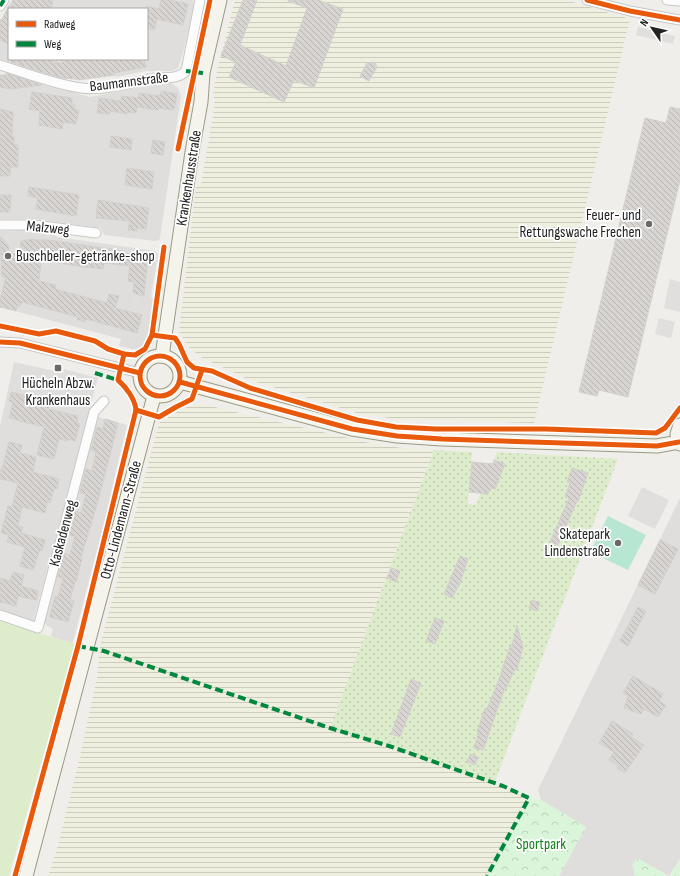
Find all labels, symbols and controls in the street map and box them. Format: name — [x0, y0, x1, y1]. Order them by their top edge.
legend — [8, 8, 148, 60]
north arrow — [632, 8, 672, 48]
text: Radweg — [44, 17, 76, 32]
text: N — [637, 17, 651, 29]
text: Weg — [44, 37, 61, 52]
street label: Baumannstraße — [89, 68, 169, 96]
street label: Krankenhausstraße — [172, 129, 206, 227]
place label: Feuer- und Rettungswache Frechen — [520, 206, 641, 242]
street label: Malzweg — [26, 216, 71, 240]
marker: Feuer- und Rettungswache Frechen — [644, 219, 654, 229]
place label: Buschbeller-getränke-shop — [16, 247, 155, 266]
marker: Buschbeller-getränke-shop — [3, 251, 13, 261]
marker: Hücheln Abzw. Krankenhaus — [53, 363, 63, 373]
place label: Hücheln Abzw. Krankenhaus — [22, 374, 94, 410]
street label: Otto-Lindemann-Straße — [96, 459, 146, 581]
street label: Kaskadenweg — [45, 497, 81, 569]
place label: Skatepark Lindenstraße — [544, 525, 610, 561]
marker: Skatepark Lindenstraße — [613, 538, 623, 548]
park label: Sportpark — [516, 835, 566, 854]

